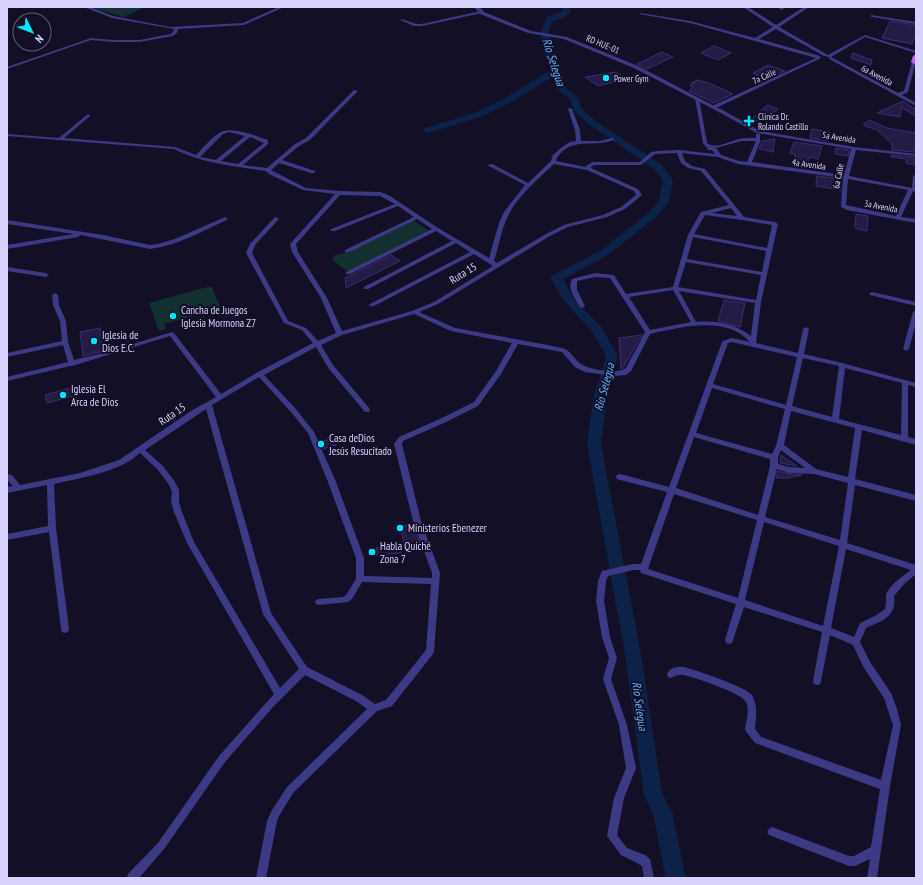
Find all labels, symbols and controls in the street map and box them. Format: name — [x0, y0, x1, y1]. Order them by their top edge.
north arrow — [12, 12, 52, 52]
text: N — [32, 32, 46, 46]
street label: RD HUE-01 — [585, 32, 621, 56]
water label: Río Selegua — [539, 36, 569, 89]
street label: 6a Avenida — [859, 62, 895, 88]
street label: 7a Calle — [750, 66, 778, 86]
marker: Power Gym — [601, 73, 611, 83]
place label: Power Gym — [614, 73, 649, 84]
place label: Clinica Dr. Rolando Castillo — [758, 111, 808, 132]
marker: Clinica Dr. Rolando Castillo — [743, 115, 755, 127]
street label: 5a Avenida — [821, 129, 857, 145]
street label: 4a Avenida — [791, 156, 827, 172]
street label: 6a Calle — [830, 162, 846, 189]
street label: 3a Avenida — [863, 197, 899, 215]
street label: Ruta 15 — [447, 259, 479, 287]
place label: Cancha de Juegos Iglesia Mormona Z7 — [181, 303, 256, 330]
marker: Cancha de Juegos Iglesia Mormona Z7 — [168, 311, 178, 321]
place label: Iglesia de Dios E.C. — [102, 328, 139, 355]
marker: Iglesia de Dios E.C. — [89, 336, 99, 346]
water label: Río Selegua — [590, 360, 618, 413]
place label: Iglesia El Arca de Dios — [71, 382, 118, 409]
marker: Iglesia El Arca de Dios — [58, 390, 68, 400]
street label: Ruta 15 — [156, 400, 188, 428]
place label: Casa deDios Jesús Resucitado — [328, 431, 392, 458]
marker: Casa deDios Jesús Resucitado — [316, 439, 326, 449]
place label: Ministerios Ebenezer — [408, 521, 487, 535]
marker: Ministerios Ebenezer — [395, 523, 405, 533]
place label: Habla Quiché Zona 7 — [380, 539, 431, 566]
marker: Habla Quiché Zona 7 — [367, 547, 377, 557]
water label: Río Selegua — [629, 681, 651, 733]

